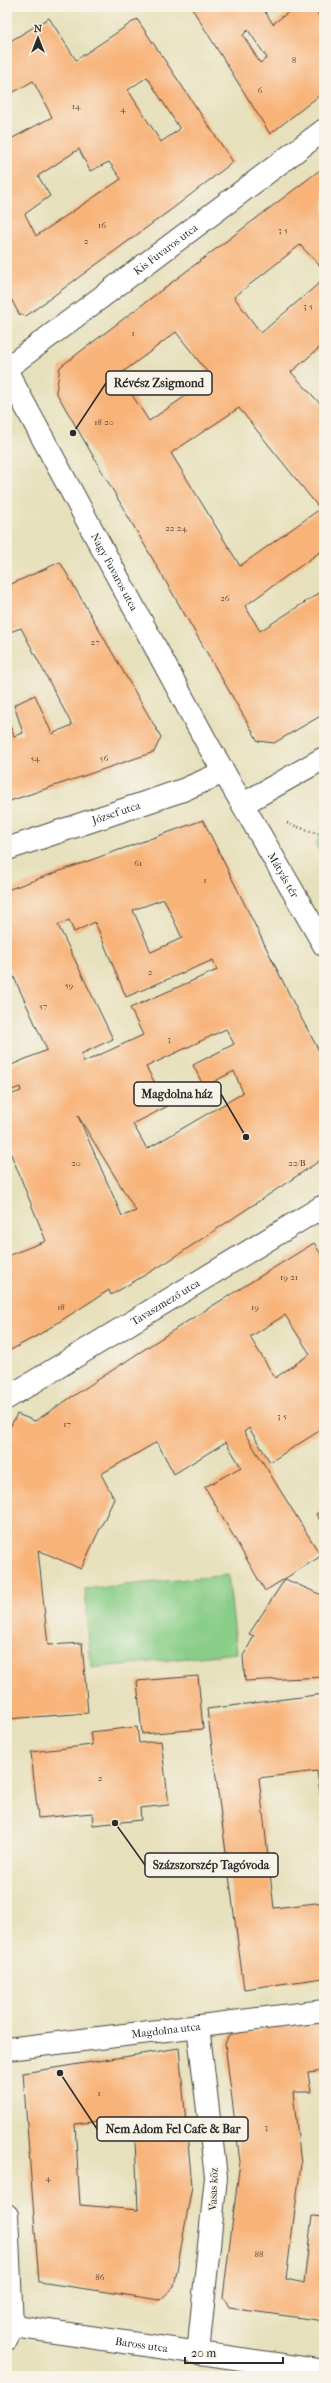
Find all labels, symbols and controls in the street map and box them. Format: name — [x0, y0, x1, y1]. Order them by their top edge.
north arrow — [18, 18, 58, 58]
text: N — [34, 22, 43, 35]
house number: 8 — [292, 55, 297, 65]
house number: 6 — [258, 85, 263, 95]
house number: 14 — [72, 101, 81, 111]
house number: 4 — [120, 104, 126, 114]
house number: 16 — [98, 220, 106, 230]
street label: Kis Fuvaros utca — [131, 221, 201, 278]
house number: 3-5 — [278, 225, 288, 235]
house number: 2 — [84, 236, 89, 246]
house number: 3-5 — [303, 301, 313, 311]
house number: 1 — [131, 328, 135, 338]
callout: Révész Zsigmond — [106, 371, 212, 395]
text: Révész Zsigmond — [114, 376, 205, 391]
house number: 18-20 — [94, 417, 114, 427]
house number: 22-24 — [165, 523, 187, 533]
street label: Nagy Fuvaros utca — [88, 531, 141, 614]
house number: 26 — [220, 593, 230, 603]
house number: 27 — [91, 637, 100, 647]
house number: 54 — [30, 753, 40, 763]
house number: 56 — [100, 753, 109, 763]
street label: József utca — [89, 799, 143, 827]
street label: Mátyás tér — [265, 850, 301, 901]
house number: 61 — [134, 858, 142, 868]
house number: 1 — [203, 875, 207, 885]
house number: 2 — [148, 967, 153, 977]
house number: 59 — [65, 980, 74, 990]
house number: 57 — [39, 1001, 48, 1011]
house number: 3 — [167, 1034, 171, 1044]
callout: Magdolna ház — [134, 1082, 221, 1106]
text: Magdolna ház — [140, 1087, 213, 1102]
house number: 20 — [71, 1158, 81, 1168]
house number: 22/B — [288, 1158, 306, 1168]
house number: 19-21 — [280, 1272, 298, 1282]
street label: Tavaszmező utca — [129, 1276, 203, 1328]
house number: 18 — [57, 1302, 65, 1312]
house number: 19 — [251, 1302, 259, 1312]
house number: 3-5 — [277, 1411, 287, 1421]
house number: 17 — [63, 1419, 71, 1429]
house number: 2 — [98, 1773, 103, 1783]
callout: Százszorszép Tagóvoda — [145, 1853, 278, 1877]
text: Százszorszép Tagóvoda — [153, 1858, 270, 1873]
street label: Magdolna utca — [131, 2020, 202, 2041]
house number: 1 — [97, 2088, 101, 2098]
callout: Nem Adom Fel Cafe & Bar — [97, 2117, 248, 2141]
text: Nem Adom Fel Cafe & Bar — [105, 2122, 242, 2136]
house number: 3 — [264, 2122, 268, 2132]
street label: Vasas köz — [206, 2167, 221, 2212]
house number: 4 — [45, 2173, 51, 2183]
house number: 88 — [254, 2249, 264, 2259]
house number: 86 — [95, 2272, 105, 2282]
street label: Baross utca — [114, 2335, 170, 2355]
scale bar — [185, 2339, 283, 2365]
text: 20 m — [191, 2346, 216, 2360]

